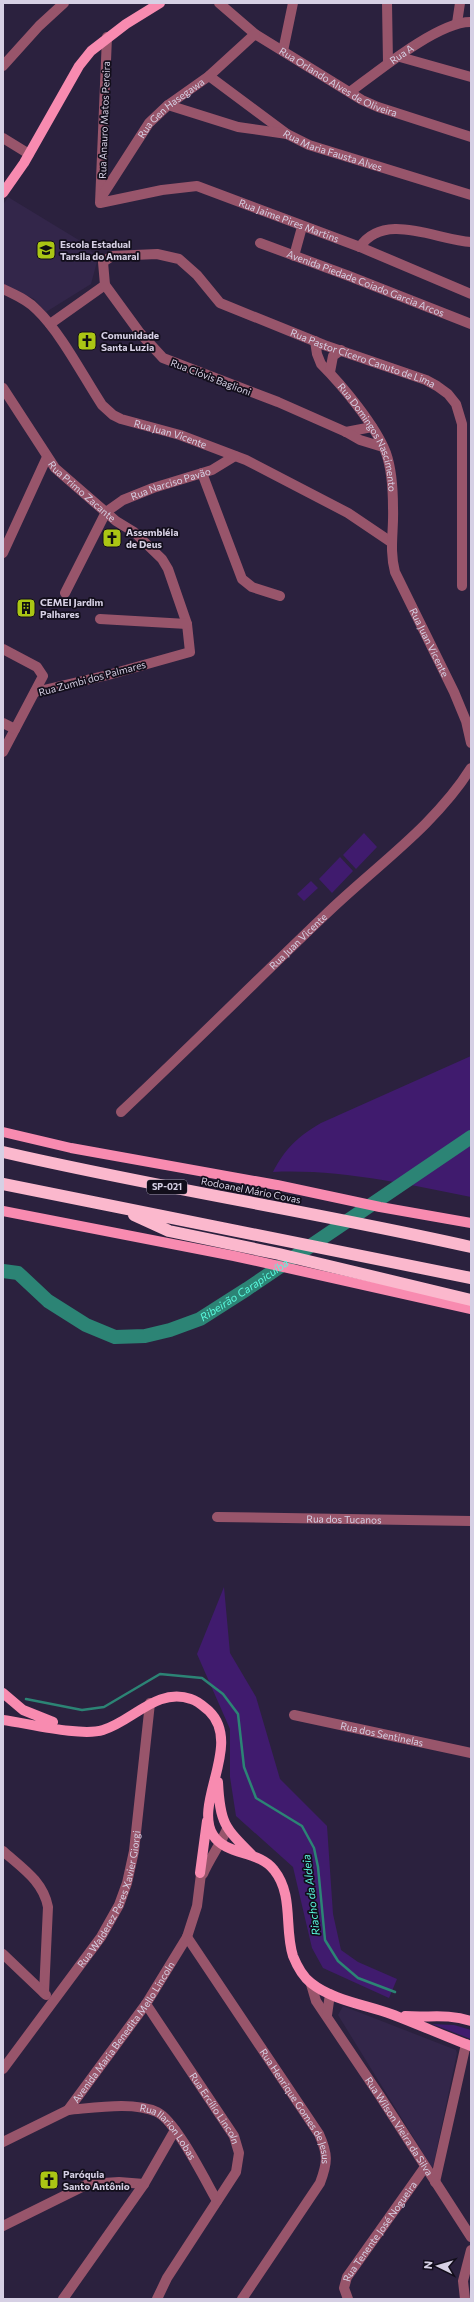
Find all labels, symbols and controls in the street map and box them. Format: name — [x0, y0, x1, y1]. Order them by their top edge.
street label: Rua A — [387, 42, 416, 66]
street label: Rua Orlando Alves de Oliveira — [277, 45, 399, 119]
street label: Rua Anauro Matos Pereira — [96, 61, 112, 179]
street label: Rua Gen Hasegawa — [135, 75, 207, 140]
street label: Rua Maria Fausta Alves — [281, 127, 384, 173]
street label: Rua Jaime Pires Martins — [237, 196, 341, 245]
place label: Escola Estadual Tarsila do Amaral — [60, 238, 140, 262]
school or university icon: Escola Estadual Tarsila do Amaral — [35, 239, 57, 261]
street label: Avenida Piedade Coiado Garcia Arcos — [285, 248, 446, 319]
street label: Rua Pastor Cícero Canuto de Lima — [289, 326, 438, 390]
place label: Comunidade Santa Luzia — [101, 329, 159, 353]
church icon: Comunidade Santa Luzia — [76, 330, 98, 352]
street label: Rua Clóvis Baglioni — [169, 356, 253, 398]
street label: Rua Domingos Nascimento — [335, 381, 399, 492]
street label: Rua Juan Vicente — [133, 417, 209, 451]
street label: Rua Primo Zacante — [46, 458, 118, 524]
street label: Rua Narciso Pavão — [129, 465, 212, 502]
place label: Assembléia de Deus — [126, 526, 178, 550]
church icon: Assembléia de Deus — [101, 527, 123, 549]
place label: CEMEI Jardim Palhares — [40, 596, 104, 620]
building icon: CEMEI Jardim Palhares — [15, 597, 37, 619]
street label: Rua Juan Vicente — [408, 606, 452, 679]
street label: Rua Zumbi dos Palmares — [37, 658, 147, 698]
street label: Rua Juan Vicente — [267, 911, 329, 972]
street label: Rodoanel Mário Covas — [200, 1174, 302, 1206]
road number: SP-021 — [147, 1180, 187, 1194]
water label: Ribeirão Carapicuíba — [197, 1256, 291, 1323]
street label: Rua dos Tucanos — [306, 1512, 382, 1526]
street label: Rua dos Sentinelas — [339, 1719, 425, 1749]
street label: Rua Walderez Peres Xavier Giorgi — [75, 1830, 142, 1970]
water label: Riacho da Aldeia — [299, 1853, 322, 1936]
street label: Avenida Maria Benedita Mello Lincoln — [69, 1959, 177, 2105]
street label: Rua Henrique Gomes de Jesus — [257, 2046, 332, 2165]
street label: Rua Ercílio Lincoln — [187, 2070, 242, 2145]
street label: Rua Wilson Vieira da Silva — [363, 2074, 436, 2178]
street label: Rua Ilarion Lobas — [139, 2101, 199, 2162]
place label: Paróquia Santo Antônio — [63, 2168, 130, 2192]
church icon: Paróquia Santo Antônio — [38, 2169, 60, 2191]
street label: Rua Tenente José Nogueira — [340, 2179, 419, 2283]
north arrow — [418, 2246, 458, 2286]
text: N — [421, 2260, 434, 2270]

